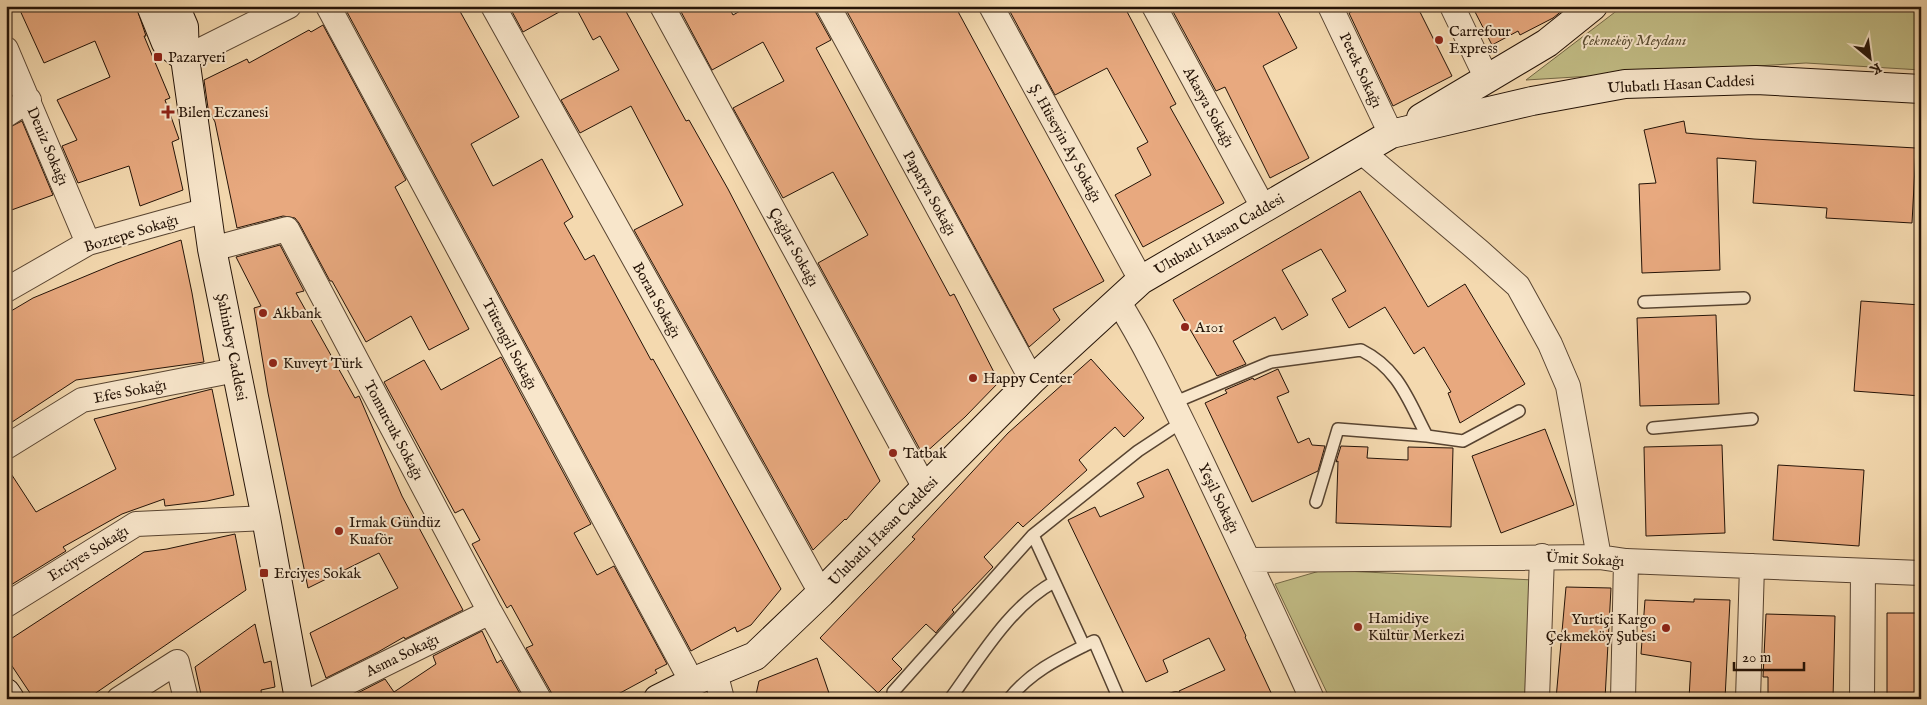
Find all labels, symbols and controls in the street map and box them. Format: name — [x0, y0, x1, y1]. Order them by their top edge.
place label: Carrefour Express — [1449, 22, 1511, 58]
street label: Petek Sokağı — [1335, 29, 1386, 111]
park label: Çekmeköy Meydanı — [1582, 31, 1686, 50]
north arrow — [1844, 32, 1894, 82]
marker: Carrefour Express — [1433, 34, 1445, 46]
place label: Pazaryeri — [168, 48, 226, 67]
marker: Pazaryeri — [152, 51, 164, 63]
text: K — [1866, 58, 1885, 79]
street label: Akasya Sokağı — [1178, 63, 1239, 151]
street label: Ulubatlı Hasan Caddesi — [1607, 71, 1755, 98]
street label: Ş. Hüseyin Ay Sokağı — [1025, 81, 1106, 206]
place label: Bilen Eczanesi — [178, 103, 269, 122]
street label: Deniz Sokağı — [22, 104, 73, 188]
marker: Bilen Eczanesi — [162, 106, 174, 118]
street label: Papatya Sokağı — [898, 147, 961, 239]
street label: Ulubatlı Hasan Caddesi — [1151, 189, 1288, 280]
street label: Çağlar Sokağı — [764, 205, 823, 290]
street label: Boztepe Sokağı — [82, 210, 181, 257]
street label: Boran Sokağı — [628, 259, 685, 341]
street label: Şahinbey Caddesi — [212, 292, 251, 402]
street label: Tütengil Sokağı — [478, 296, 541, 393]
place label: Akbank — [272, 304, 323, 323]
marker: Akbank — [257, 307, 269, 319]
place label: A101 — [1194, 318, 1224, 337]
marker: A101 — [1179, 321, 1191, 333]
place label: Kuveyt Türk — [283, 354, 364, 373]
marker: Kuveyt Türk — [267, 357, 279, 369]
place label: Happy Center — [983, 369, 1073, 388]
marker: Happy Center — [967, 372, 979, 384]
street label: Efes Sokağı — [92, 375, 168, 408]
street label: Tomurcuk Sokağı — [359, 377, 428, 483]
place label: Tatbak — [903, 444, 948, 463]
marker: Tatbak — [887, 447, 899, 459]
street label: Yeşil Sokağı — [1194, 460, 1244, 536]
street label: Ulubatlı Hasan Caddesi — [825, 473, 942, 590]
place label: Irmak Gündüz Kuaför — [349, 513, 441, 549]
street label: Erciyes Sokağı — [45, 521, 132, 586]
marker: Irmak Gündüz Kuaför — [333, 525, 345, 537]
street label: Ümit Sokağı — [1545, 548, 1625, 571]
place label: Erciyes Sokak — [274, 564, 362, 583]
marker: Erciyes Sokak — [258, 567, 270, 579]
place label: Hamidiye Kültür Merkezi — [1368, 609, 1464, 645]
place label: Yurtiçi Kargo Çekmeköy Şubesi — [1546, 610, 1656, 646]
marker: Hamidiye Kültür Merkezi — [1352, 621, 1364, 633]
marker: Yurtiçi Kargo Çekmeköy Şubesi — [1660, 622, 1672, 634]
street label: Asma Sokağı — [362, 630, 442, 682]
scale bar — [1734, 640, 1804, 672]
text: 20 m — [1742, 648, 1772, 667]

